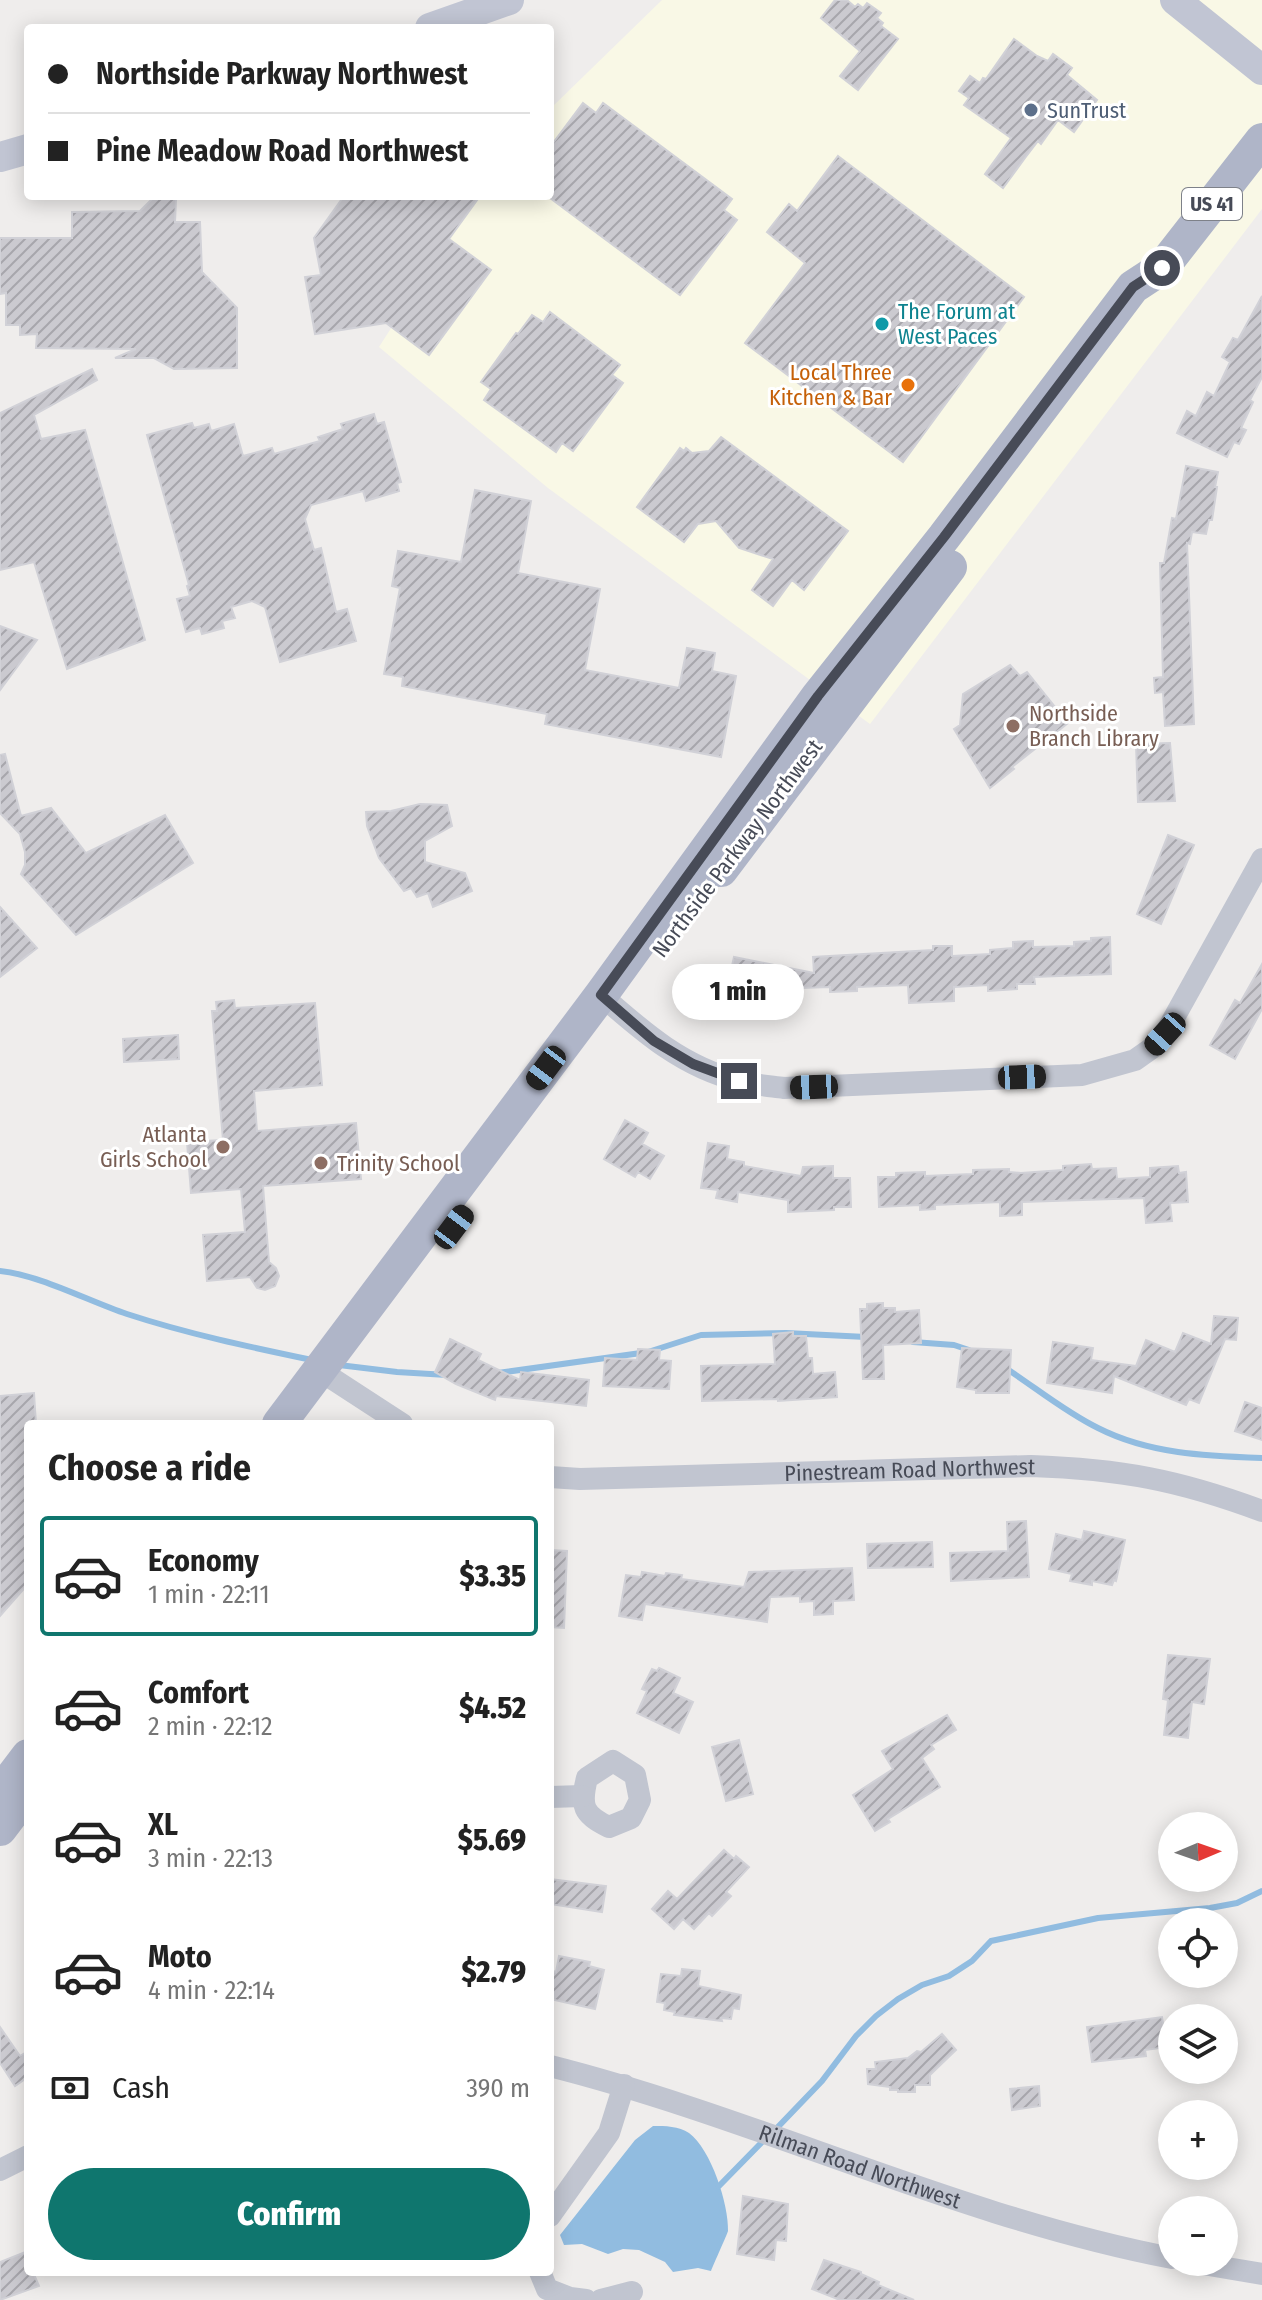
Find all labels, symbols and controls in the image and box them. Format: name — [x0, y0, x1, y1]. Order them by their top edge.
text: Northside Parkway Northwest — [96, 56, 468, 92]
place label: SunTrust — [1047, 97, 1127, 124]
marker: SunTrust — [1022, 101, 1040, 119]
text: Pine Meadow Road Northwest — [96, 133, 468, 169]
road number: US 41 — [1182, 188, 1242, 220]
route start — [1144, 250, 1180, 286]
place label: The Forum at West Paces — [898, 298, 1016, 350]
marker: The Forum at West Paces — [873, 315, 891, 333]
place label: Local Three Kitchen & Bar — [769, 359, 892, 411]
marker: Local Three Kitchen & Bar — [899, 376, 917, 394]
place label: Northside Branch Library — [1029, 700, 1159, 752]
marker: Northside Branch Library — [1004, 717, 1022, 735]
street label: Northside Parkway Northwest — [647, 733, 829, 963]
callout: 1 min — [673, 965, 805, 1021]
text: 1 min — [710, 976, 766, 1007]
car — [1140, 1008, 1190, 1060]
car — [522, 1042, 570, 1094]
route end — [721, 1063, 757, 1099]
car — [998, 1064, 1046, 1090]
car — [790, 1074, 838, 1100]
place label: Atlanta Girls School — [100, 1121, 207, 1173]
marker: Atlanta Girls School — [214, 1138, 232, 1156]
place label: Trinity School — [337, 1150, 460, 1177]
marker: Trinity School — [312, 1154, 330, 1172]
car — [430, 1201, 478, 1253]
text: Choose a ride — [48, 1446, 251, 1490]
street label: Pinestream Road Northwest — [784, 1453, 1036, 1487]
icon: car — [52, 1540, 124, 1612]
text: Economy — [148, 1543, 259, 1579]
text: $3.35 — [460, 1558, 526, 1594]
text: 1 min · 22:11 — [148, 1579, 270, 1610]
icon: car — [52, 1672, 124, 1744]
text: Comfort — [148, 1675, 249, 1711]
text: $4.52 — [459, 1690, 526, 1726]
text: 2 min · 22:12 — [148, 1711, 273, 1742]
icon: car — [52, 1804, 124, 1876]
text: XL — [148, 1807, 178, 1843]
north arrow — [1158, 1812, 1238, 1892]
map controls — [1158, 1812, 1238, 2276]
text: $5.69 — [458, 1822, 526, 1858]
text: 3 min · 22:13 — [148, 1843, 273, 1874]
button: locate — [1158, 1908, 1238, 1988]
icon: car — [52, 1936, 124, 2008]
text: Moto — [148, 1939, 212, 1975]
text: $2.79 — [462, 1954, 526, 1990]
text: 4 min · 22:14 — [148, 1975, 275, 2006]
button: layers — [1158, 2004, 1238, 2084]
icon: cash — [48, 2066, 92, 2110]
text: Cash — [112, 2070, 170, 2106]
text: 390 m — [466, 2073, 530, 2104]
button: + — [1158, 2100, 1238, 2180]
street label: Rilman Road Northwest — [755, 2119, 965, 2215]
button: Confirm — [48, 2168, 530, 2260]
button: − — [1158, 2196, 1238, 2276]

